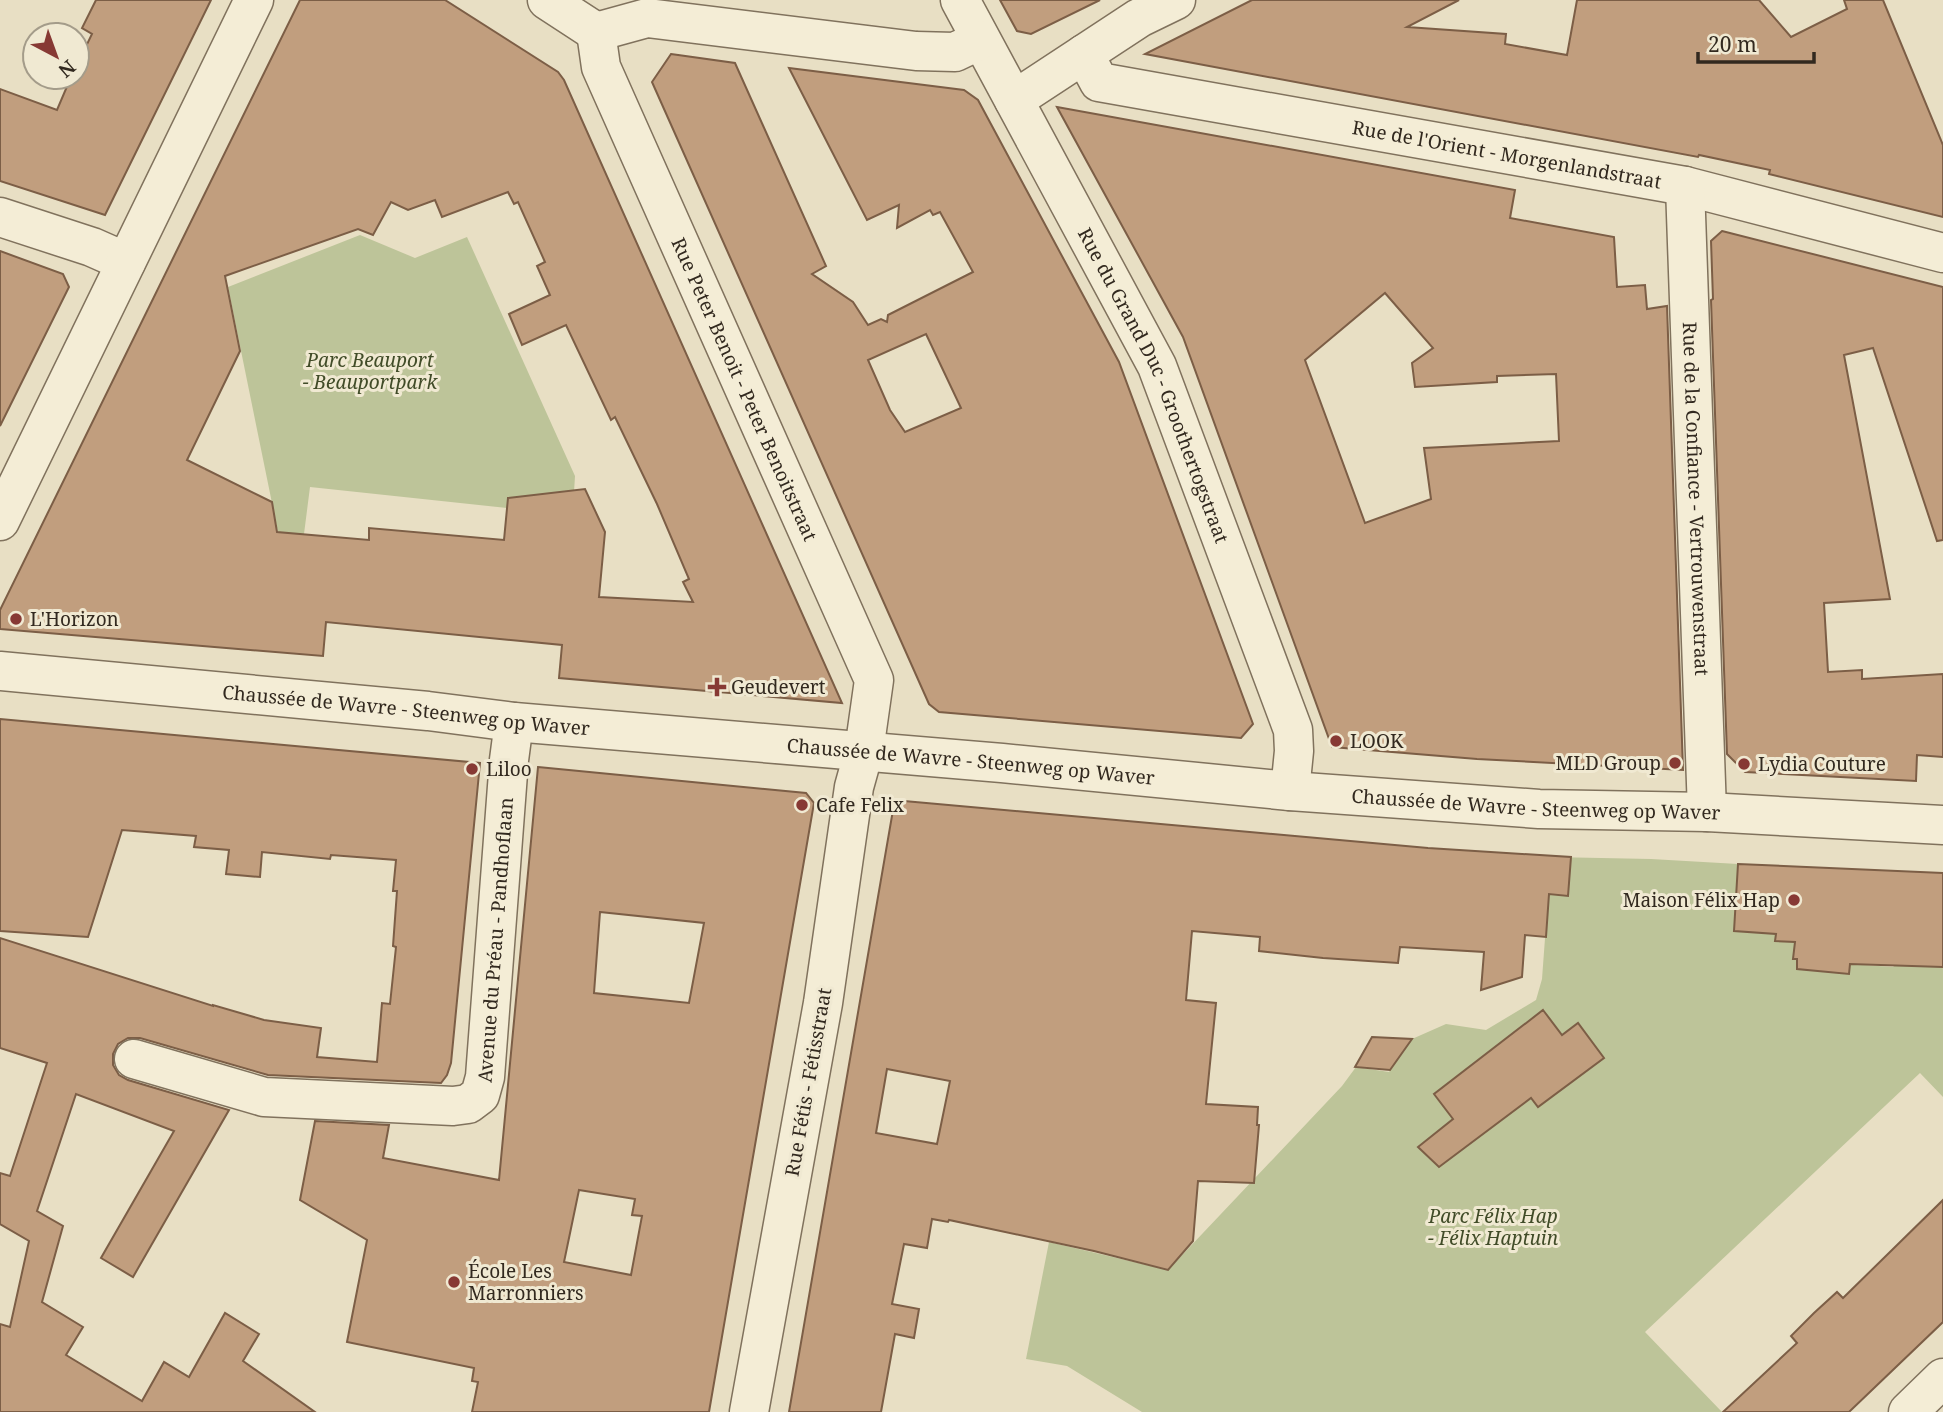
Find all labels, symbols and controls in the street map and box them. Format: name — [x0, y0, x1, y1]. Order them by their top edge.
north arrow — [21, 21, 91, 91]
scale bar — [1698, 21, 1814, 65]
text: 20 m — [1708, 30, 1757, 58]
text: N — [53, 54, 81, 84]
street label: Rue de l'Orient - Morgenlandstraat — [1350, 114, 1664, 195]
street label: Rue du Grand Duc - Groothertogstraat — [1072, 223, 1235, 547]
street label: Rue Peter Benoit - Peter Benoitstraat — [666, 233, 824, 545]
street label: Rue de la Confiance - Vertrouwenstraat — [1677, 321, 1715, 677]
park label: Parc Beauport - Beauportpark — [303, 347, 438, 395]
place label: L'Horizon — [30, 606, 119, 632]
marker: L'Horizon — [8, 611, 24, 627]
place label: Geudevert — [731, 674, 826, 700]
street label: Chaussée de Wavre - Steenweg op Waver — [221, 679, 591, 741]
marker: Geudevert — [709, 679, 725, 695]
place label: LOOK — [1350, 728, 1404, 754]
street label: Chaussée de Wavre - Steenweg op Waver — [786, 732, 1156, 791]
marker: LOOK — [1328, 733, 1344, 749]
place label: MLD Group — [1555, 750, 1661, 776]
place label: Lydia Couture — [1758, 751, 1886, 777]
marker: MLD Group — [1667, 755, 1683, 771]
place label: Liloo — [486, 756, 532, 782]
marker: Lydia Couture — [1736, 756, 1752, 772]
marker: Liloo — [464, 761, 480, 777]
street label: Chaussée de Wavre - Steenweg op Waver — [1351, 782, 1721, 826]
place label: Cafe Felix — [816, 792, 904, 818]
street label: Avenue du Préau - Pandhoflaan — [472, 796, 519, 1084]
marker: Cafe Felix — [794, 797, 810, 813]
place label: Maison Félix Hap — [1623, 887, 1780, 913]
marker: Maison Félix Hap — [1786, 892, 1802, 908]
street label: Rue Fétis - Fétisstraat — [779, 985, 837, 1178]
park label: Parc Félix Hap - Félix Haptuin — [1427, 1203, 1559, 1251]
place label: École Les Marronniers — [468, 1258, 584, 1306]
marker: École Les Marronniers — [446, 1274, 462, 1290]

